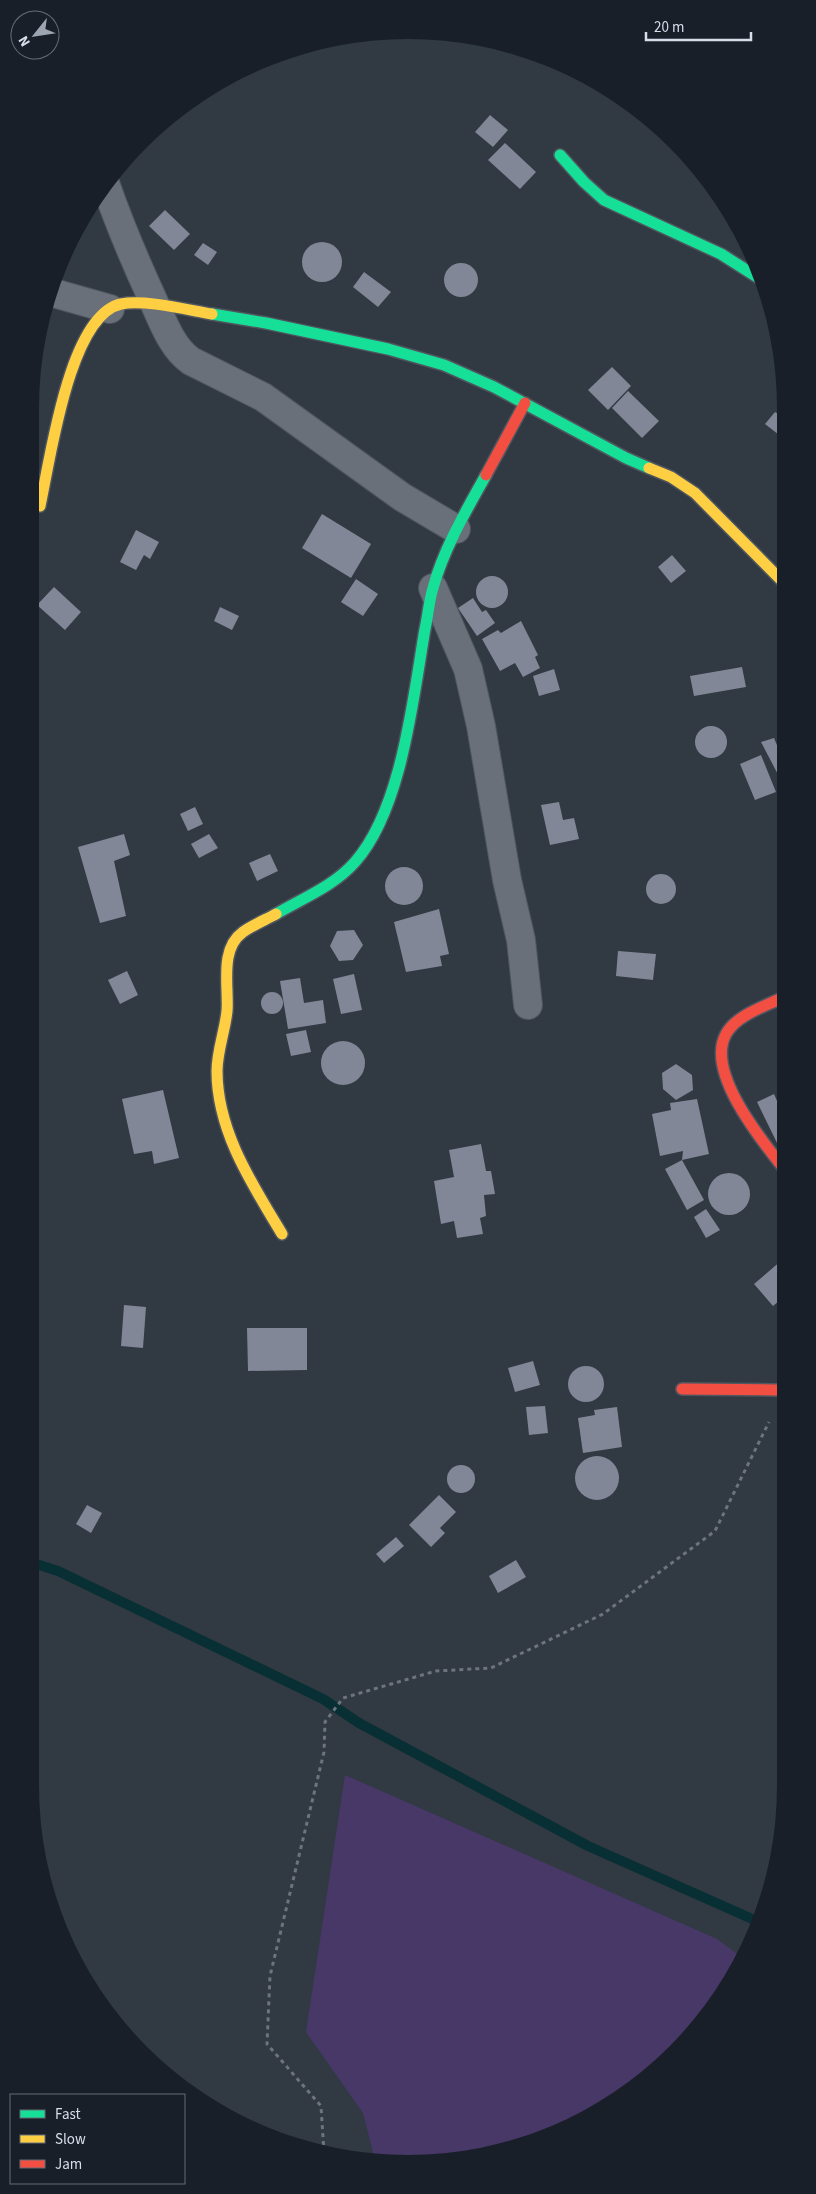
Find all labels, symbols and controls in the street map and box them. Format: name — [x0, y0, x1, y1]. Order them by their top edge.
north arrow — [10, 10, 60, 60]
scale bar — [646, 10, 751, 42]
text: 20 m — [654, 17, 684, 38]
text: N — [14, 32, 36, 50]
legend — [10, 2094, 185, 2184]
text: Fast — [55, 2104, 81, 2125]
text: Slow — [55, 2129, 86, 2150]
text: Jam — [55, 2154, 82, 2175]

